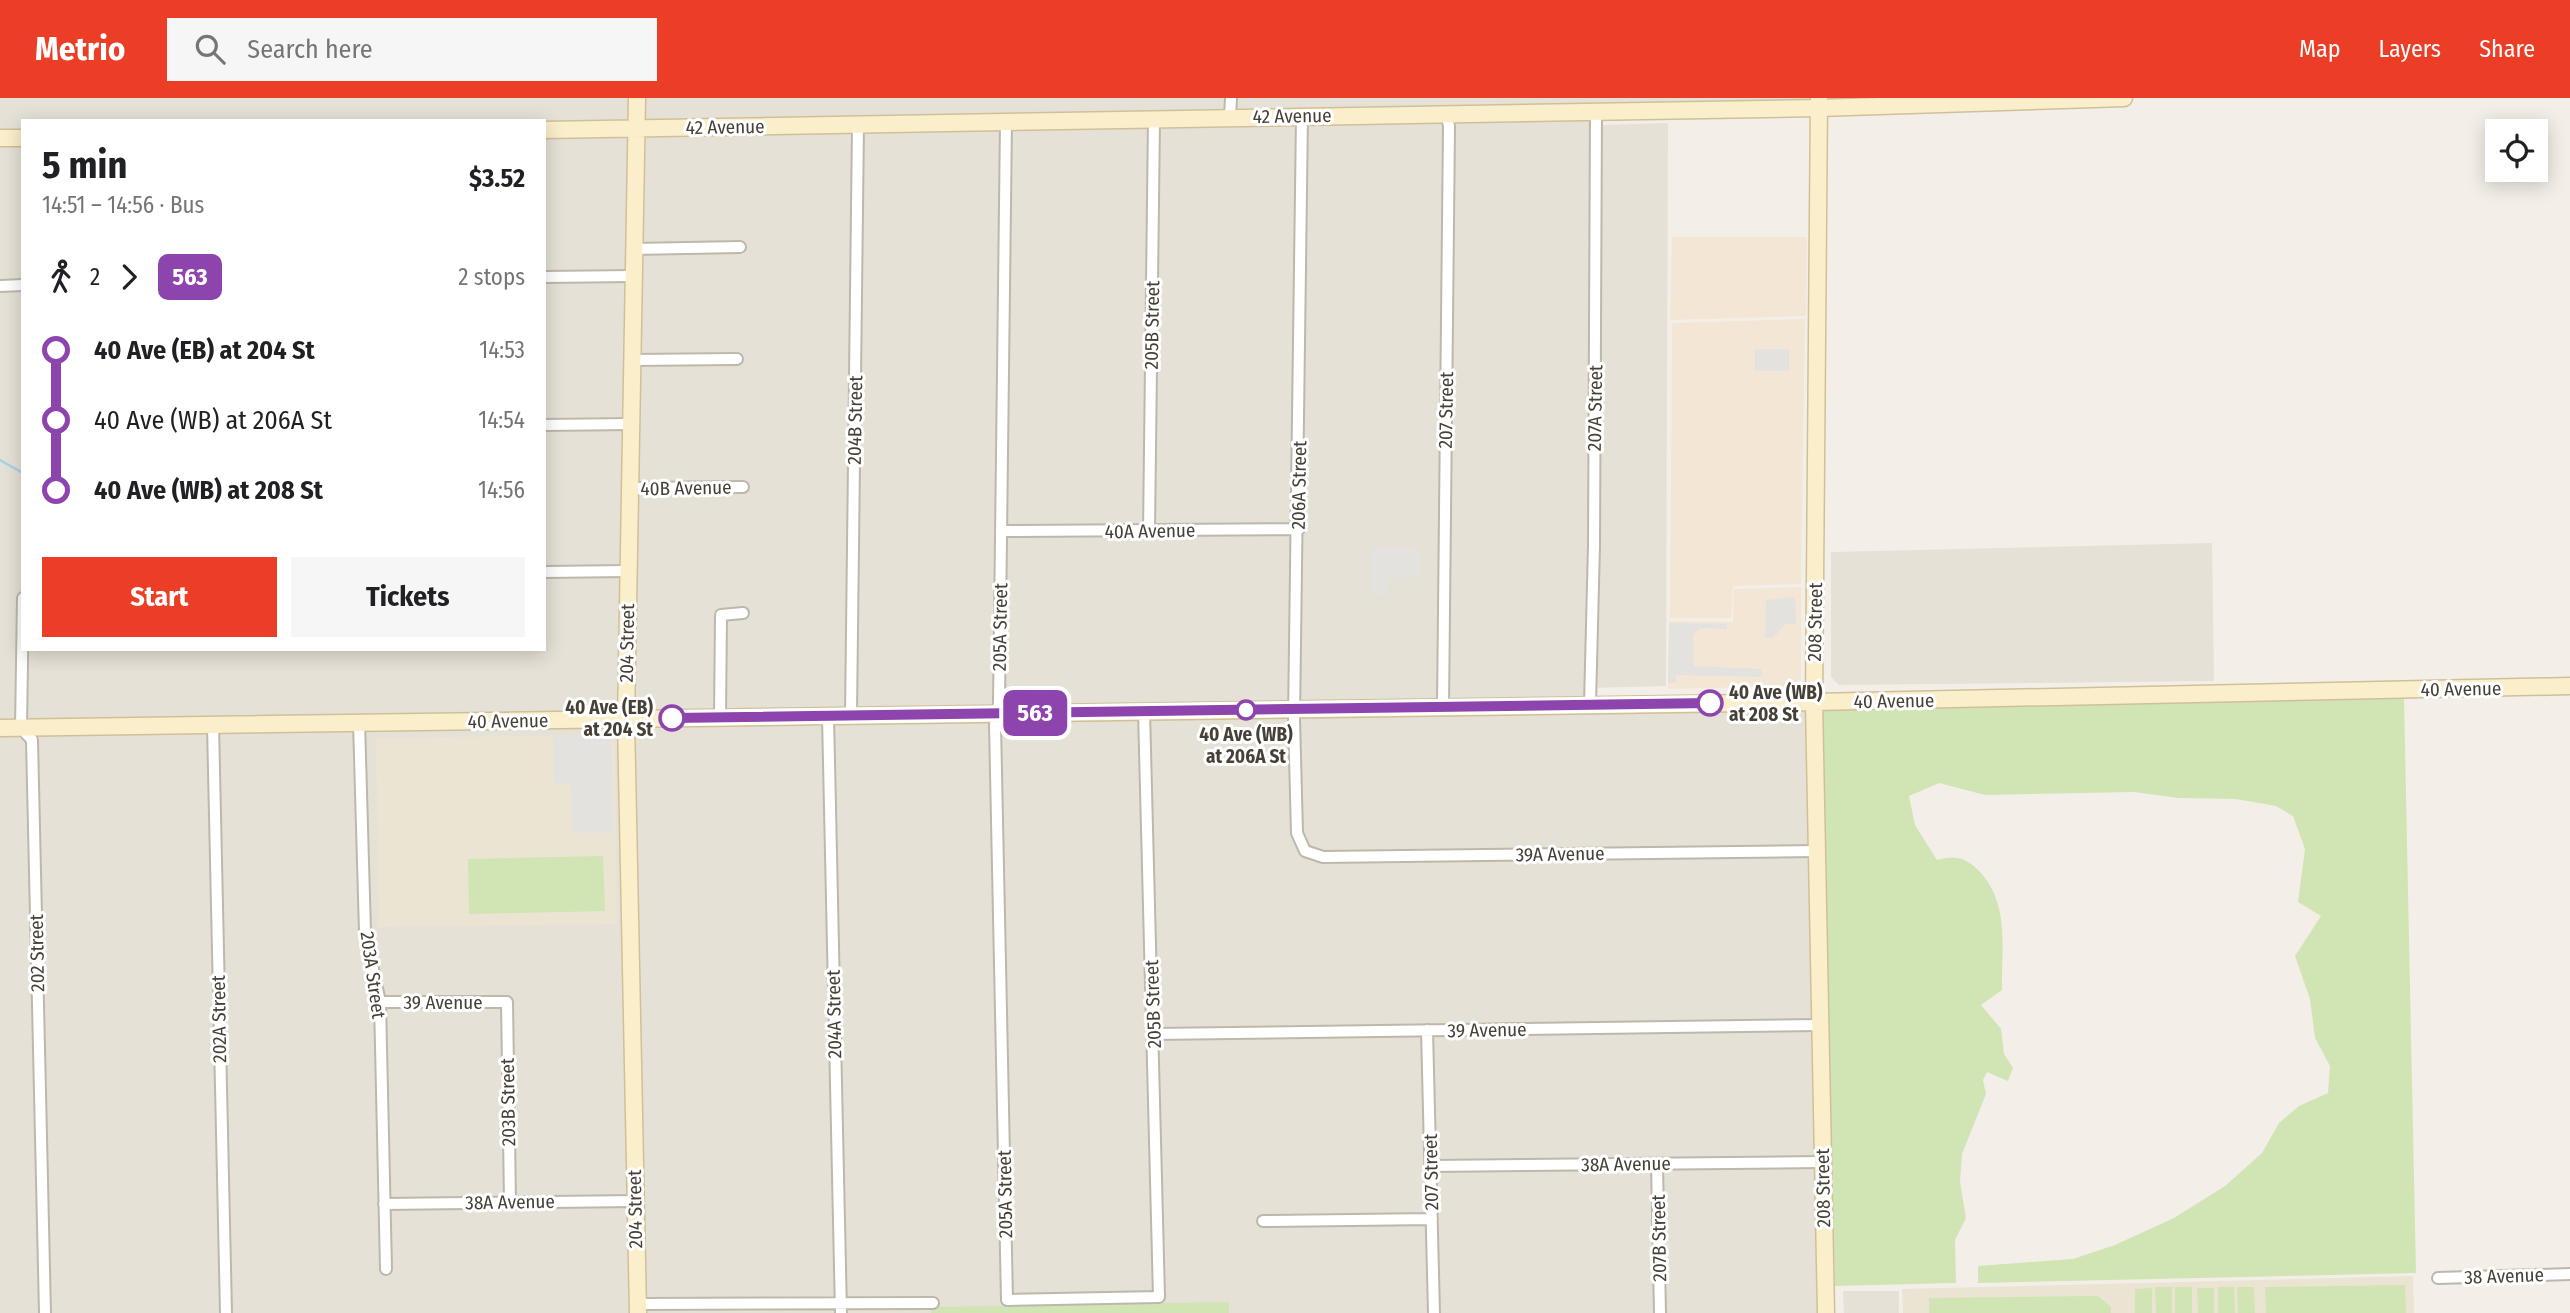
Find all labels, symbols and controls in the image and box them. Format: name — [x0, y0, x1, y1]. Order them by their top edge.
search box — [167, 18, 657, 81]
text: Metrio — [35, 29, 125, 69]
icon: search — [191, 30, 229, 68]
text: Search here — [247, 34, 373, 65]
text: Map — [2299, 35, 2341, 63]
text: Layers — [2379, 35, 2441, 63]
text: Share — [2479, 35, 2535, 63]
street label: 42 Avenue — [1252, 104, 1332, 128]
street label: 42 Avenue — [685, 115, 765, 139]
map controls — [2485, 119, 2548, 182]
button: locate — [2485, 119, 2548, 182]
text: 5 min — [42, 142, 127, 188]
text: $3.52 — [469, 163, 525, 194]
text: 14:51 – 14:56 · Bus — [42, 191, 204, 219]
icon: walk — [42, 258, 80, 296]
icon: forward — [110, 258, 148, 296]
text: 2 — [90, 263, 100, 291]
text: 563 — [172, 263, 208, 291]
text: 2 stops — [458, 263, 525, 291]
street label: 205B Street — [1140, 280, 1164, 369]
text: 40 Ave (EB) at 204 St — [94, 335, 315, 366]
text: 14:53 — [479, 336, 525, 364]
street label: 207A Street — [1583, 364, 1607, 451]
street label: 207 Street — [1434, 371, 1458, 449]
street label: 204B Street — [843, 374, 867, 465]
text: 40 Ave (WB) at 206A St — [94, 405, 332, 436]
text: 14:54 — [478, 406, 525, 434]
street label: 206A Street — [1287, 440, 1311, 530]
text: 40 Ave (WB) at 208 St — [94, 475, 323, 506]
text: 14:56 — [478, 476, 525, 504]
street label: 40B Avenue — [640, 476, 732, 500]
street label: 40A Avenue — [1104, 519, 1196, 543]
button: Start — [42, 557, 277, 637]
button: Tickets — [291, 557, 525, 637]
street label: 205A Street — [988, 582, 1012, 671]
street label: 208 Street — [1803, 582, 1827, 662]
street label: 204 Street — [615, 603, 639, 683]
street label: 40 Avenue — [2420, 677, 2502, 701]
place label: 40 Ave (WB) at 208 St — [1729, 681, 1823, 726]
street label: 40 Avenue — [1853, 689, 1935, 713]
line badge: 563 — [995, 690, 1075, 736]
marker: 40 Ave (WB) at 208 St — [1697, 690, 1723, 716]
place label: 40 Ave (EB) at 204 St — [565, 696, 653, 741]
text: 563 — [1017, 699, 1053, 727]
marker: 40 Ave (WB) at 206A St — [1236, 700, 1256, 720]
marker: 40 Ave (EB) at 204 St — [659, 705, 685, 731]
street label: 40 Avenue — [467, 709, 549, 733]
place label: 40 Ave (WB) at 206A St — [1199, 723, 1293, 768]
street label: 39A Avenue — [1515, 842, 1605, 866]
street label: 202 Street — [25, 913, 49, 992]
street label: 203A Street — [355, 930, 391, 1021]
street label: 205B Street — [1140, 959, 1166, 1049]
street label: 204A Street — [822, 969, 846, 1059]
street label: 202A Street — [207, 974, 231, 1063]
street label: 39 Avenue — [403, 991, 483, 1014]
street label: 39 Avenue — [1447, 1018, 1527, 1042]
street label: 203B Street — [496, 1057, 520, 1146]
street label: 207 Street — [1419, 1133, 1443, 1211]
street label: 208 Street — [1811, 1148, 1835, 1228]
street label: 205A Street — [993, 1149, 1017, 1238]
street label: 38A Avenue — [1581, 1152, 1671, 1176]
street label: 204 Street — [623, 1169, 647, 1249]
street label: 38A Avenue — [465, 1190, 555, 1214]
street label: 207B Street — [1647, 1193, 1671, 1282]
street label: 38 Avenue — [2464, 1263, 2544, 1289]

